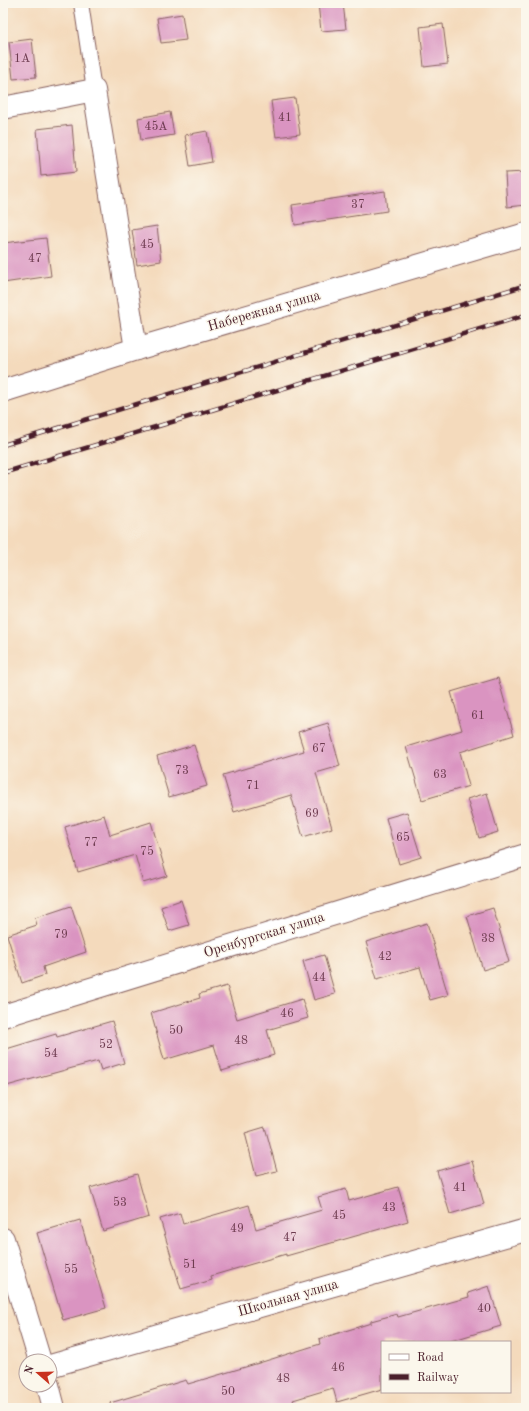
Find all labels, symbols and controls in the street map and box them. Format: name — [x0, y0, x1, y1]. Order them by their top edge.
house number: 1А — [14, 53, 30, 65]
house number: 41 — [278, 112, 292, 124]
house number: 45А — [144, 120, 168, 133]
house number: 37 — [351, 199, 365, 211]
house number: 45 — [140, 238, 154, 251]
house number: 47 — [28, 253, 42, 265]
street label: Набережная улица — [206, 288, 322, 334]
house number: 61 — [471, 710, 485, 722]
house number: 67 — [312, 743, 326, 755]
house number: 73 — [175, 765, 189, 777]
house number: 63 — [433, 769, 447, 781]
house number: 71 — [246, 780, 260, 792]
house number: 69 — [305, 808, 319, 820]
house number: 65 — [396, 831, 410, 844]
house number: 77 — [84, 837, 98, 849]
house number: 75 — [140, 845, 154, 858]
street label: Оренбургская улица — [202, 910, 326, 960]
house number: 79 — [54, 929, 68, 941]
house number: 38 — [481, 933, 495, 945]
house number: 42 — [378, 951, 392, 963]
house number: 44 — [312, 972, 326, 984]
house number: 46 — [280, 1008, 294, 1020]
house number: 50 — [169, 1024, 183, 1037]
house number: 48 — [234, 1035, 248, 1047]
house number: 52 — [99, 1038, 113, 1051]
house number: 54 — [44, 1047, 58, 1060]
house number: 41 — [453, 1182, 467, 1194]
house number: 53 — [113, 1196, 127, 1209]
house number: 43 — [382, 1202, 396, 1214]
house number: 45 — [332, 1209, 346, 1222]
house number: 49 — [230, 1223, 244, 1235]
house number: 47 — [283, 1232, 297, 1244]
house number: 51 — [183, 1258, 197, 1271]
house number: 55 — [64, 1263, 78, 1276]
street label: Школьная улица — [236, 1277, 340, 1319]
house number: 40 — [477, 1303, 491, 1315]
legend — [381, 1341, 511, 1393]
text: Road — [417, 1352, 444, 1364]
north arrow — [18, 1353, 58, 1393]
house number: 46 — [331, 1362, 345, 1374]
text: N — [23, 1364, 37, 1376]
text: Railway — [417, 1372, 460, 1384]
house number: 48 — [276, 1373, 290, 1385]
house number: 50 — [221, 1385, 235, 1398]

